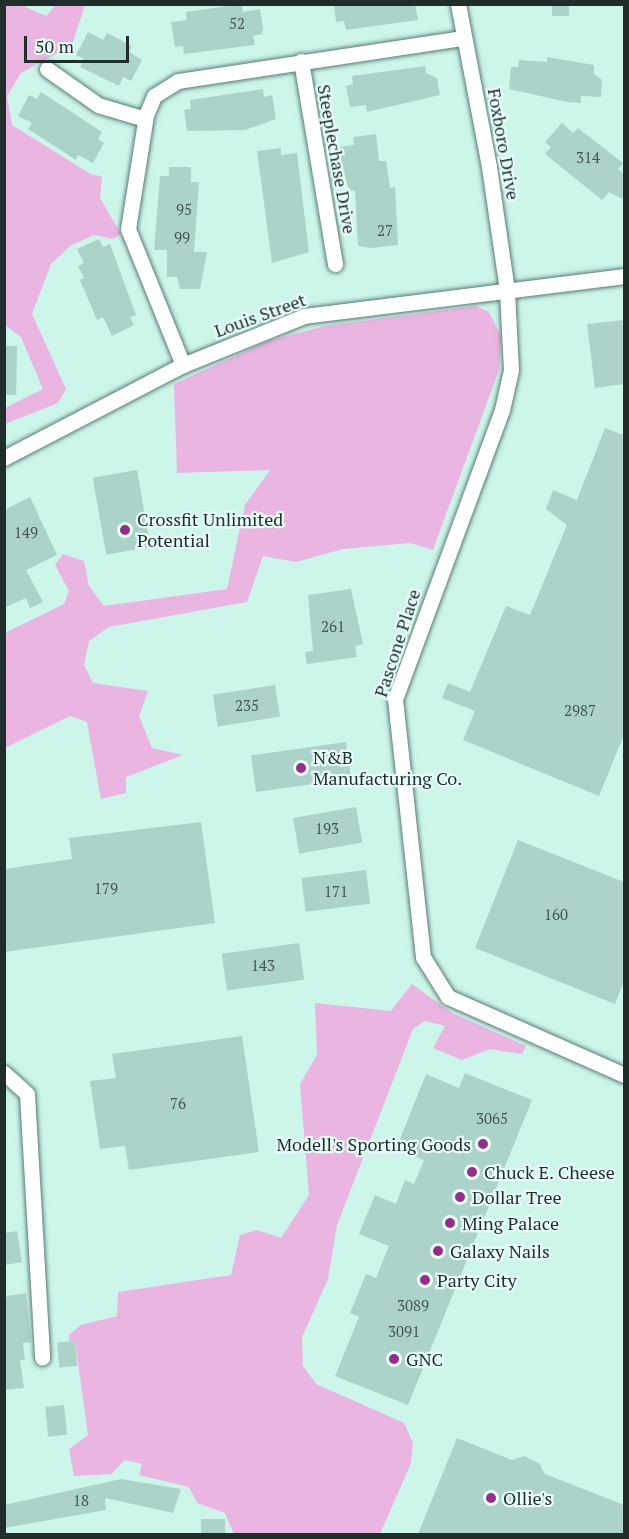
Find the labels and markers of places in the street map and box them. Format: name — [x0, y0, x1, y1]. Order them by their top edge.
place label: Crossfit Unlimited Potential — [137, 509, 283, 552]
marker: Crossfit Unlimited Potential — [118, 523, 132, 537]
place label: N&B Manufacturing Co. — [313, 747, 462, 789]
marker: N&B Manufacturing Co. — [294, 761, 308, 775]
place label: Modell's Sporting Goods — [277, 1133, 471, 1155]
marker: Modell's Sporting Goods — [476, 1137, 490, 1151]
place label: Chuck E. Cheese — [484, 1161, 616, 1183]
marker: Chuck E. Cheese — [465, 1165, 479, 1179]
place label: Dollar Tree — [472, 1186, 562, 1208]
marker: Dollar Tree — [453, 1190, 467, 1204]
place label: Ming Palace — [462, 1212, 559, 1234]
marker: Ming Palace — [443, 1216, 457, 1230]
place label: Galaxy Nails — [450, 1240, 550, 1262]
marker: Galaxy Nails — [431, 1244, 445, 1258]
place label: Party City — [437, 1269, 517, 1291]
marker: Party City — [418, 1273, 432, 1287]
place label: GNC — [406, 1348, 443, 1370]
marker: GNC — [387, 1352, 401, 1366]
place label: Ollie's — [503, 1487, 552, 1509]
marker: Ollie's — [484, 1491, 498, 1505]

